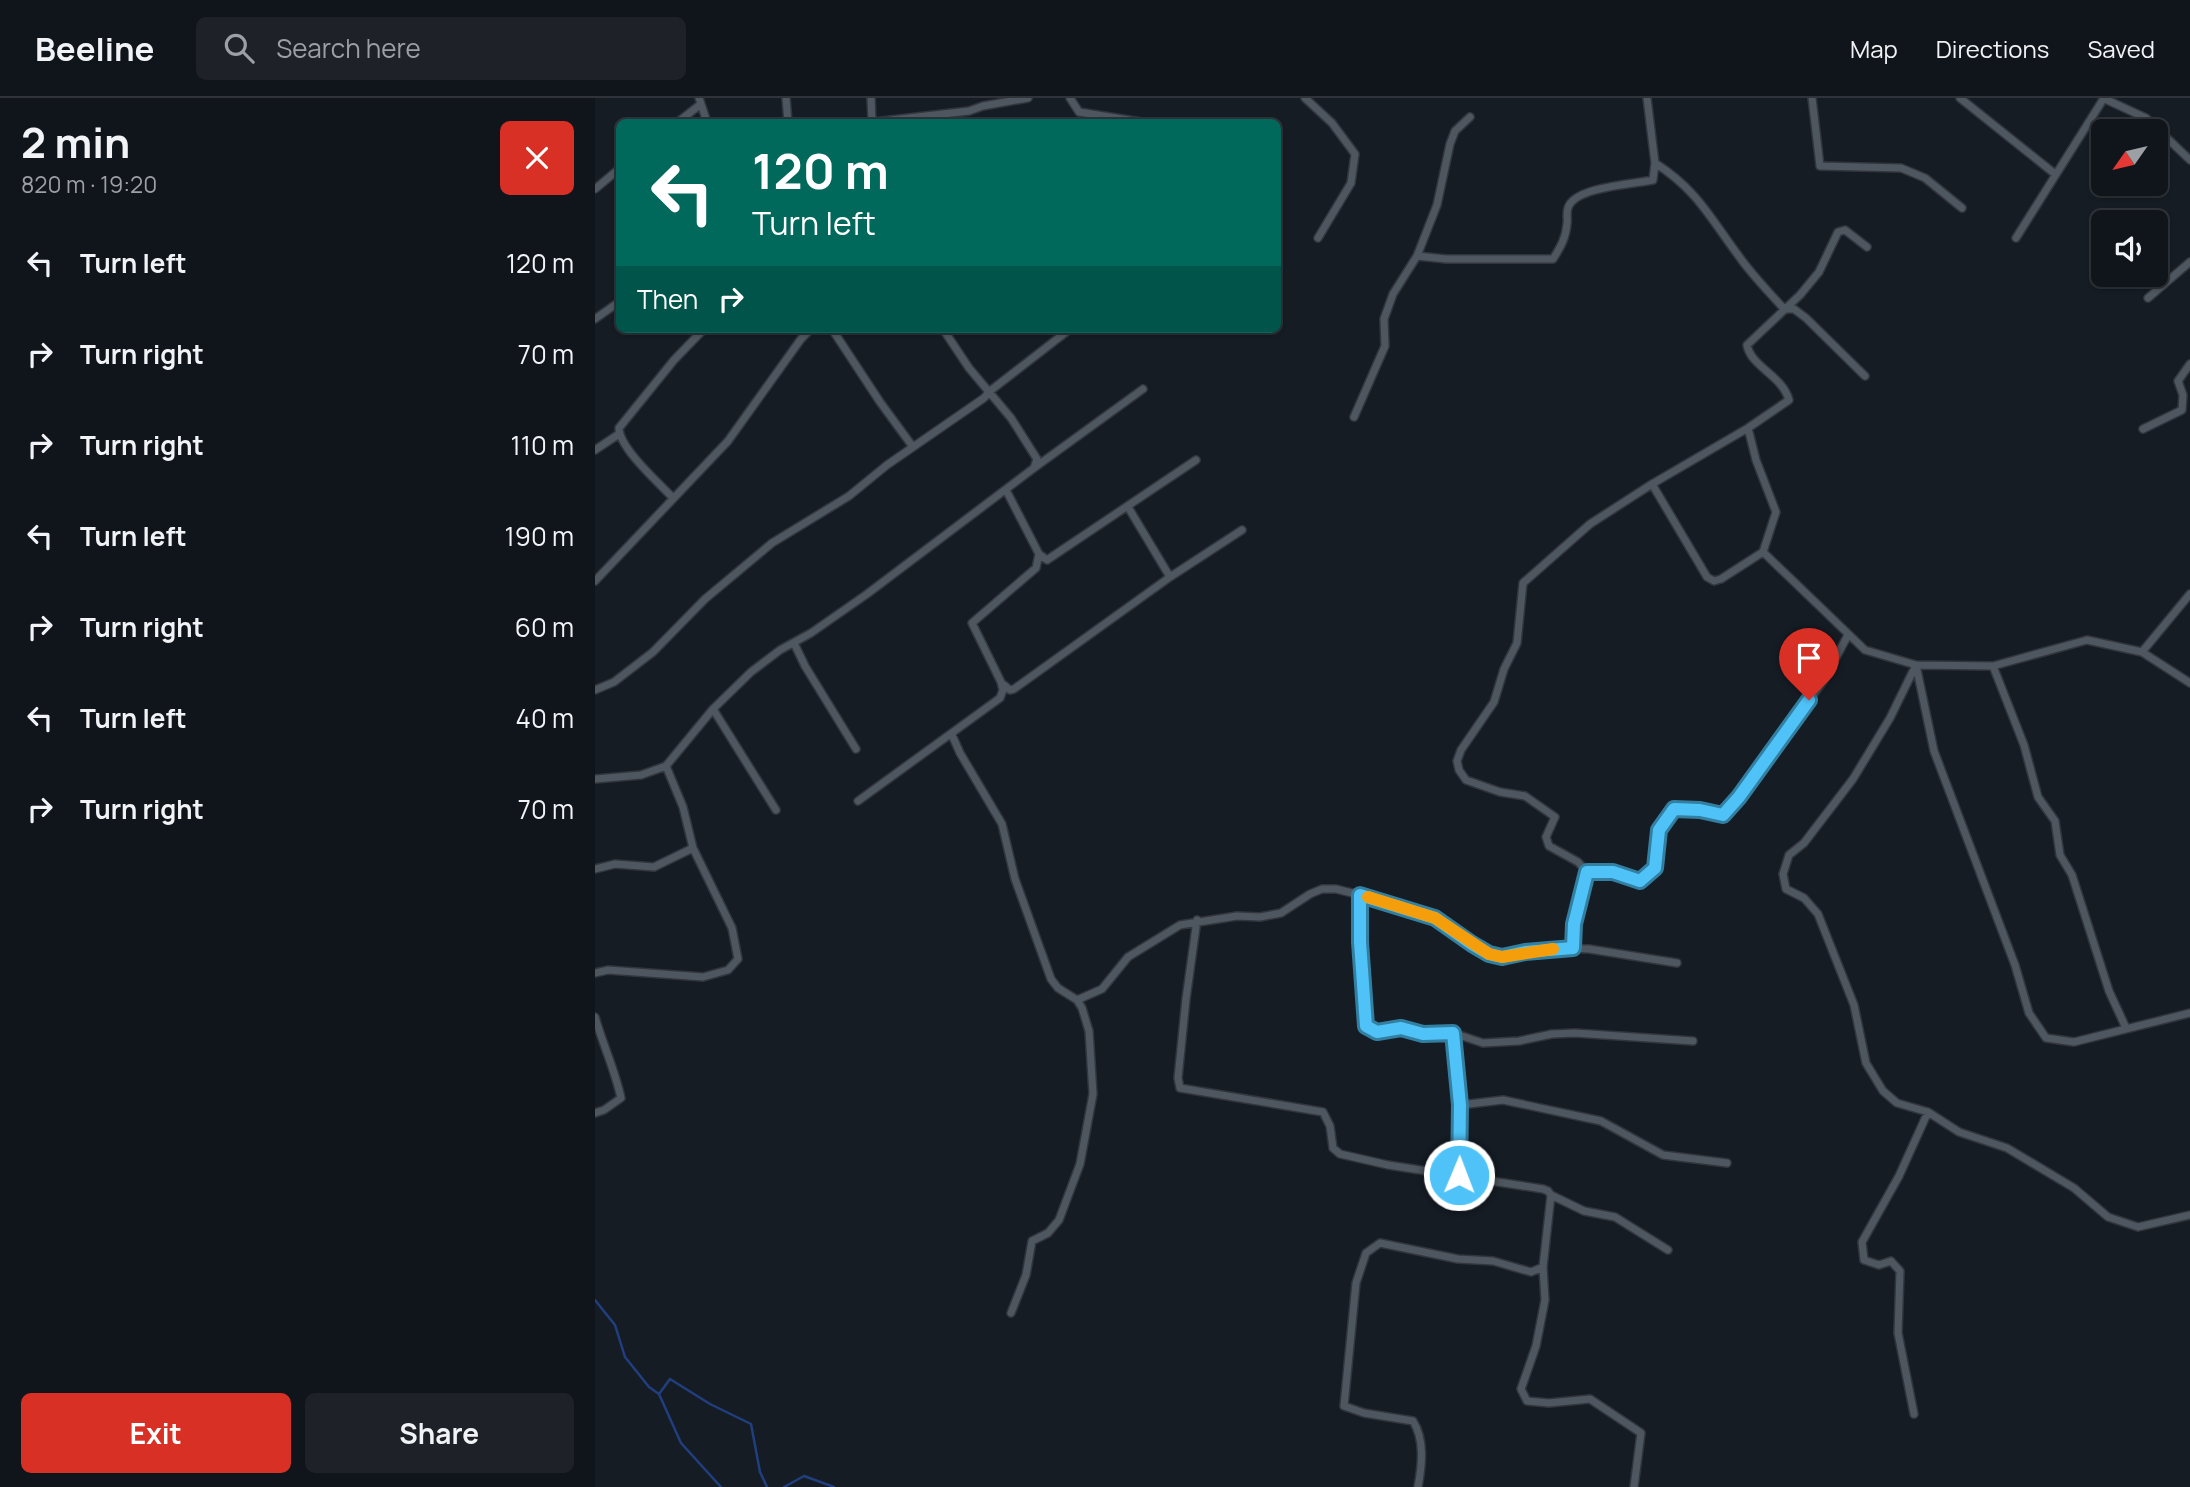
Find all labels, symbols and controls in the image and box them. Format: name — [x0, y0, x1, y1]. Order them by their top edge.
search box — [196, 17, 686, 80]
text: Beeline — [35, 26, 154, 71]
icon: search — [220, 29, 258, 67]
text: Search here — [276, 30, 421, 66]
text: Map — [1850, 32, 1898, 65]
text: Directions — [1936, 32, 2049, 65]
text: Saved — [2087, 32, 2155, 65]
text: 2 min — [21, 113, 130, 171]
north arrow — [2091, 119, 2168, 196]
map controls — [2091, 119, 2168, 287]
button: close — [500, 121, 574, 195]
text: 120 m — [752, 137, 889, 204]
icon: left — [637, 147, 728, 238]
text: 820 m · 19:20 — [21, 168, 157, 200]
text: Turn left — [752, 201, 876, 245]
button: sound — [2091, 210, 2168, 287]
icon: left — [21, 244, 59, 282]
text: Turn left — [80, 245, 187, 281]
text: 120 m — [506, 245, 574, 281]
icon: right — [712, 280, 750, 318]
text: Then — [637, 281, 698, 317]
icon: right — [21, 335, 59, 373]
text: Turn right — [80, 336, 204, 372]
text: 70 m — [518, 336, 574, 372]
icon: right — [21, 426, 59, 464]
text: Turn right — [80, 427, 204, 463]
text: 110 m — [511, 427, 574, 463]
icon: left — [21, 517, 59, 555]
text: Turn left — [80, 518, 187, 554]
text: 190 m — [505, 518, 574, 554]
icon: right — [21, 608, 59, 646]
text: Turn right — [80, 609, 204, 645]
text: 60 m — [515, 609, 574, 645]
pin — [1779, 628, 1839, 700]
icon: arrive — [1790, 639, 1828, 677]
icon: left — [21, 699, 59, 737]
text: Turn left — [80, 700, 187, 736]
text: 40 m — [516, 700, 574, 736]
icon: right — [21, 790, 59, 828]
text: Turn right — [80, 791, 204, 827]
text: 70 m — [518, 791, 574, 827]
position arrow — [1422, 1138, 1496, 1212]
button: Exit — [21, 1393, 291, 1473]
button: Share — [305, 1393, 574, 1473]

